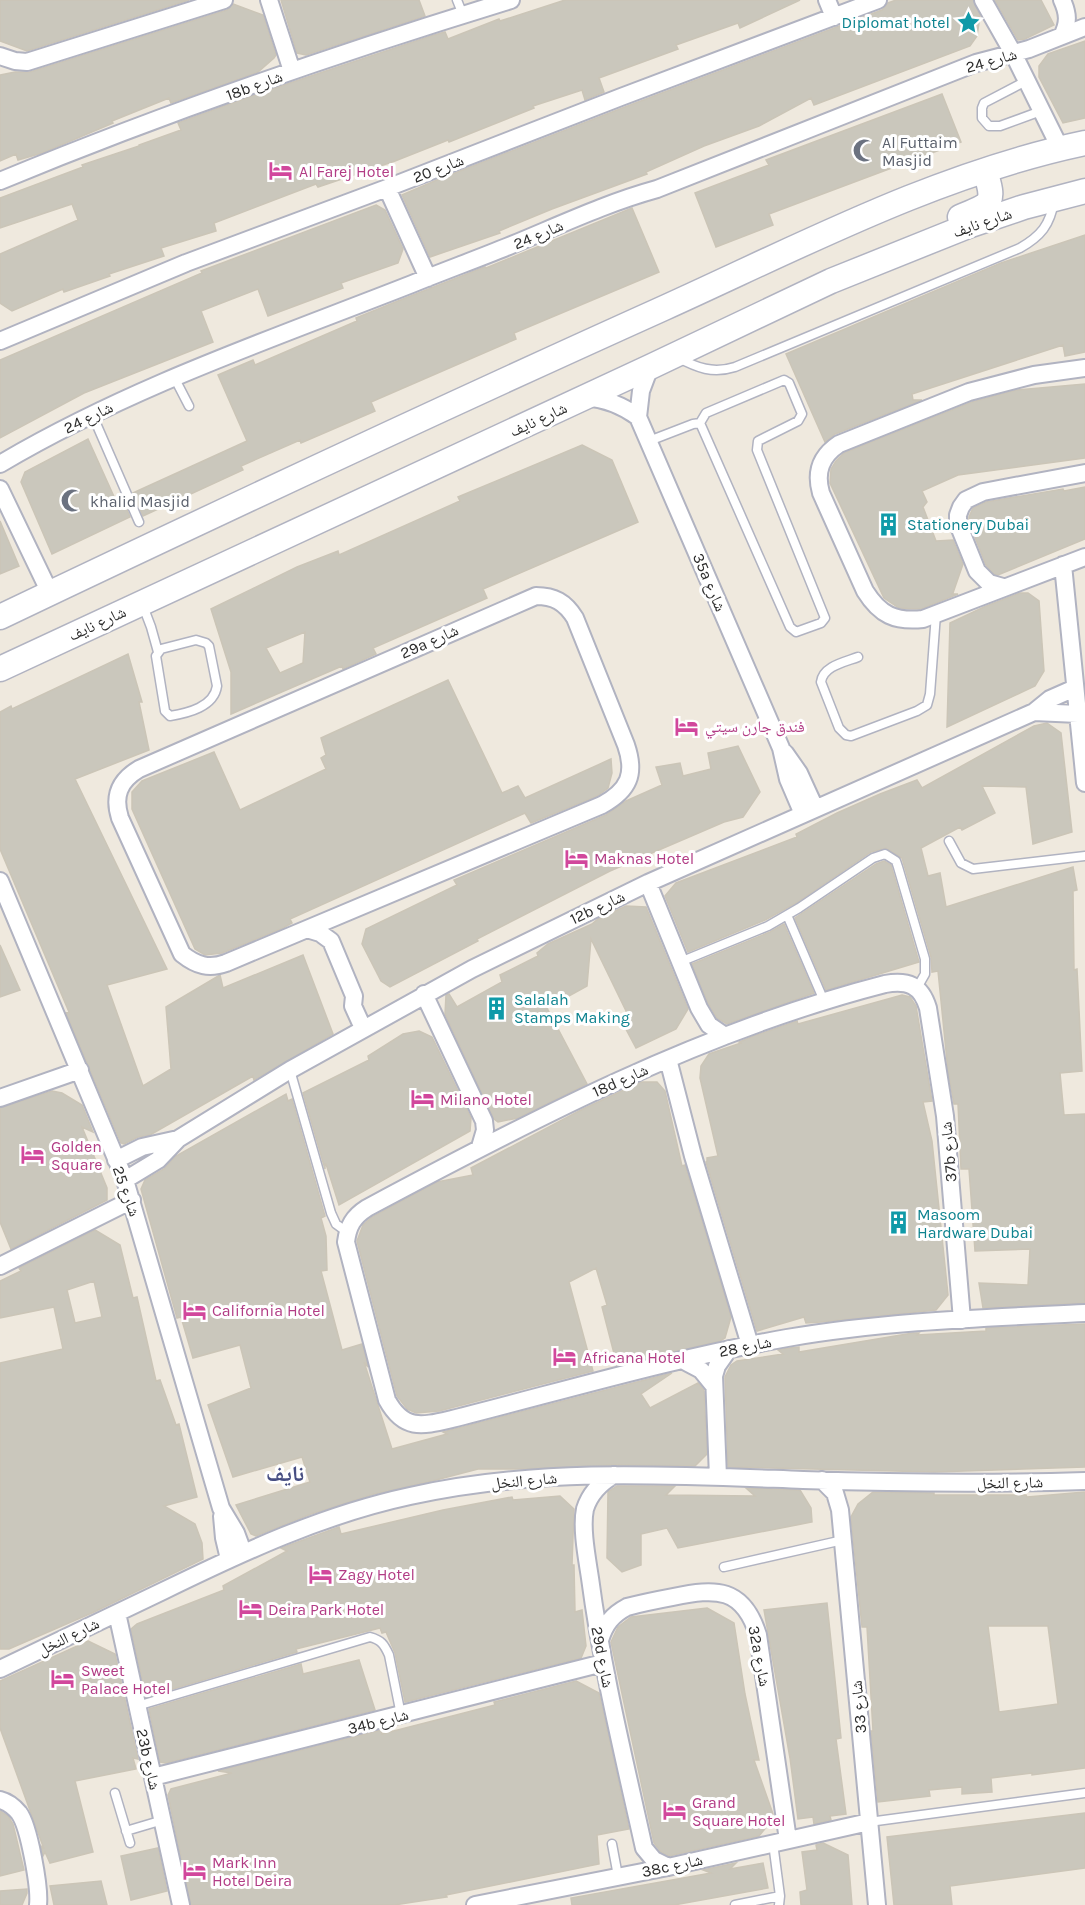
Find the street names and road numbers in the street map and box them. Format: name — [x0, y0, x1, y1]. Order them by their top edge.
street label: شارع 24 — [963, 44, 1019, 78]
street label: 18b شارع — [223, 66, 285, 105]
street label: شارع 20 — [410, 150, 467, 188]
street label: شارع نايف — [950, 204, 1015, 242]
street label: شارع 24 — [510, 215, 566, 254]
street label: شارع 24 — [60, 397, 116, 438]
street label: شارع نايف — [506, 398, 570, 442]
street label: 35a شارع — [688, 550, 730, 615]
street label: شارع نايف — [65, 602, 129, 646]
street label: 29a شارع — [397, 620, 462, 664]
street label: 12b شارع — [567, 887, 628, 929]
street label: 18d شارع — [589, 1060, 651, 1102]
street label: 37b شارع — [936, 1121, 962, 1183]
street label: شارع 25 — [108, 1163, 144, 1219]
street label: شارع 28 — [717, 1332, 773, 1362]
street label: شارع النخل — [490, 1468, 558, 1494]
street label: شارع النخل — [977, 1472, 1043, 1494]
street label: شارع النخل — [34, 1613, 103, 1660]
street label: 32a شارع — [743, 1624, 775, 1688]
street label: 29d شارع — [586, 1625, 618, 1690]
street label: شارع 33 — [847, 1680, 871, 1734]
street label: 34b شارع — [346, 1705, 411, 1739]
street label: 23b شارع — [131, 1727, 165, 1792]
street label: 38c شارع — [640, 1850, 704, 1882]

